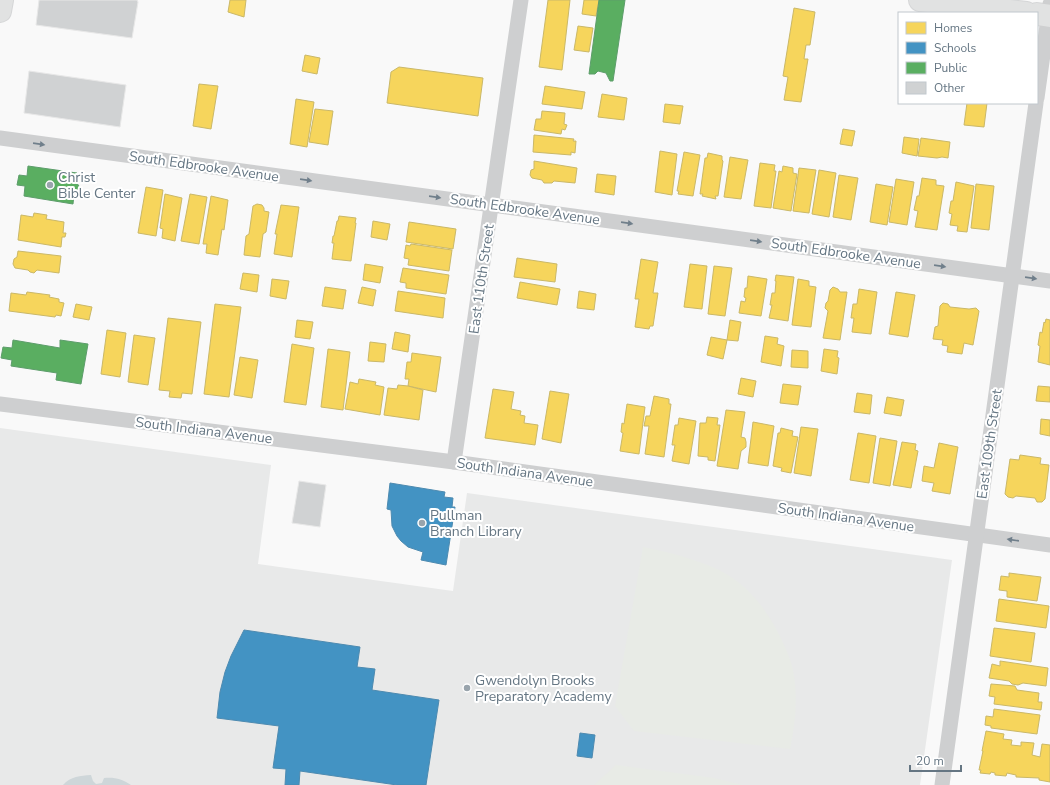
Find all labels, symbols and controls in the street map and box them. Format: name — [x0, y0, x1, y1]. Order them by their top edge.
legend — [898, 12, 1038, 104]
text: Homes — [934, 20, 972, 36]
text: Schools — [934, 40, 977, 56]
text: Public — [934, 60, 968, 76]
text: Other — [934, 80, 966, 96]
one-way arrow — [33, 141, 45, 147]
street label: South Edbrooke Avenue — [128, 147, 280, 186]
place label: Christ Bible Center — [58, 168, 136, 203]
one-way arrow — [300, 177, 312, 183]
marker: Christ Bible Center — [45, 180, 55, 190]
street label: South Edbrooke Avenue — [449, 190, 601, 229]
one-way arrow — [429, 194, 441, 200]
one-way arrow — [621, 220, 633, 226]
street label: East 110th Street — [464, 223, 499, 335]
street label: South Edbrooke Avenue — [770, 234, 922, 273]
one-way arrow — [750, 238, 762, 244]
one-way arrow — [934, 263, 947, 269]
one-way arrow — [1025, 275, 1037, 281]
street label: East 109th Street — [972, 388, 1007, 500]
street label: South Indiana Avenue — [134, 413, 273, 448]
street label: South Indiana Avenue — [455, 454, 594, 491]
street label: South Indiana Avenue — [776, 499, 915, 536]
place label: Pullman Branch Library — [430, 506, 523, 541]
marker: Pullman Branch Library — [417, 518, 427, 528]
one-way arrow — [1007, 537, 1019, 543]
place label: Gwendolyn Brooks Preparatory Academy — [475, 671, 612, 706]
marker: Gwendolyn Brooks Preparatory Academy — [462, 683, 472, 693]
scale bar — [910, 747, 961, 773]
text: 20 m — [916, 753, 944, 769]

